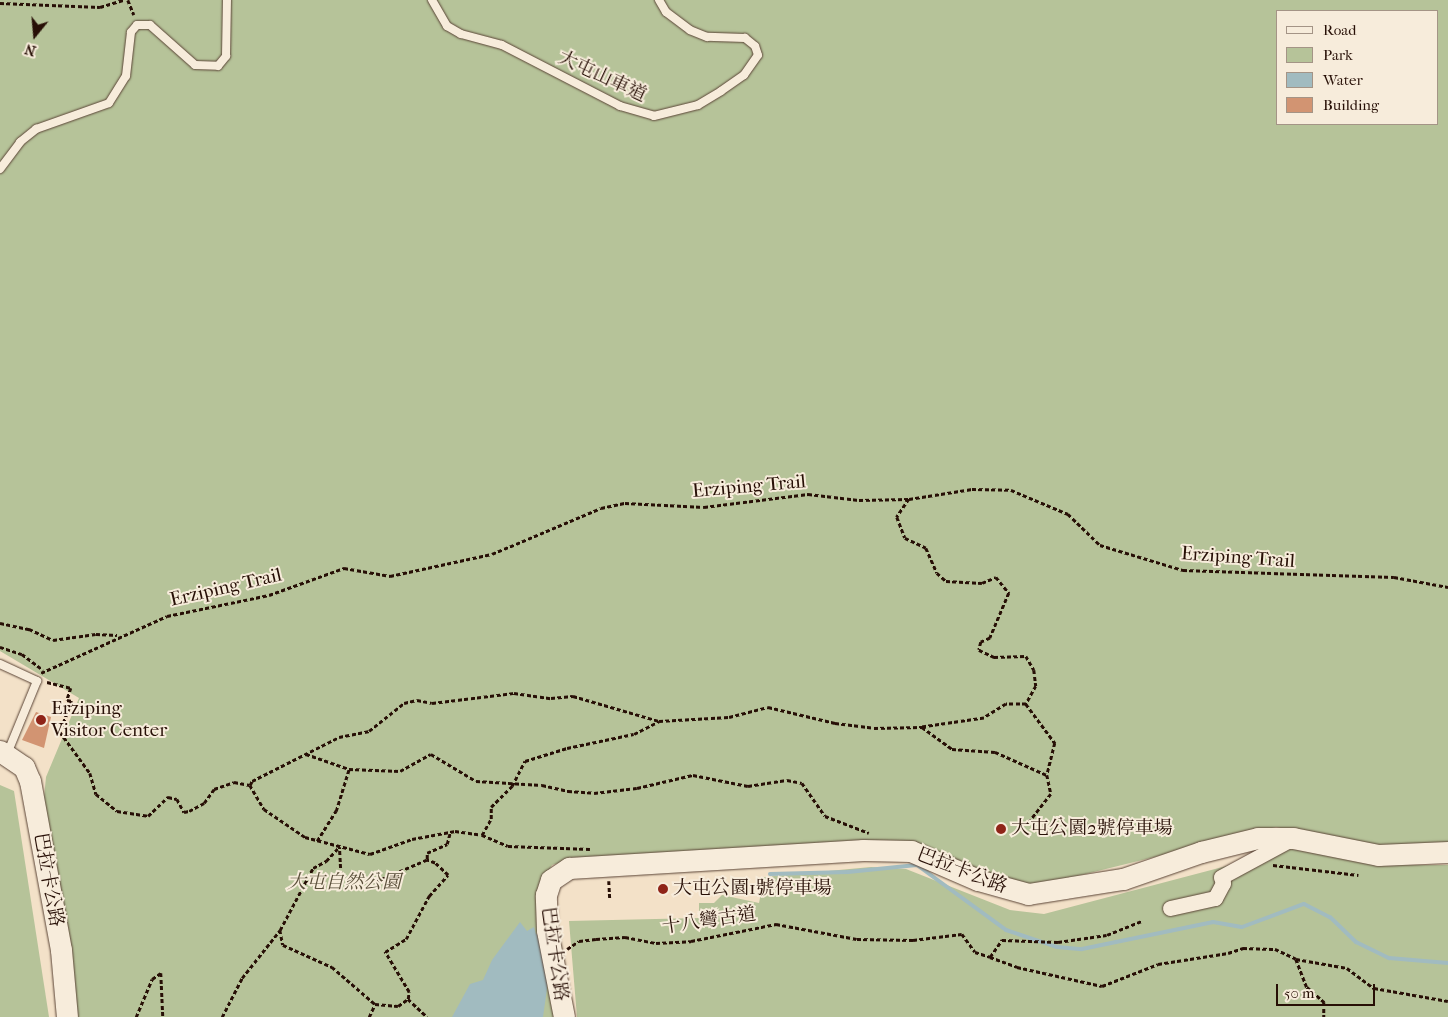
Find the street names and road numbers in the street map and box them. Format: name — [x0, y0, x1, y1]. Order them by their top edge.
street label: 大屯山車道 — [554, 47, 650, 107]
street label: Erziping Trail — [691, 471, 807, 503]
street label: Erziping Trail — [1180, 543, 1296, 573]
street label: Erziping Trail — [168, 564, 284, 612]
street label: 巴拉卡公路 — [29, 831, 67, 929]
street label: 巴拉卡公路 — [914, 843, 1010, 899]
street label: 十八彎古道 — [660, 903, 758, 939]
street label: 巴拉卡公路 — [536, 905, 572, 1003]

